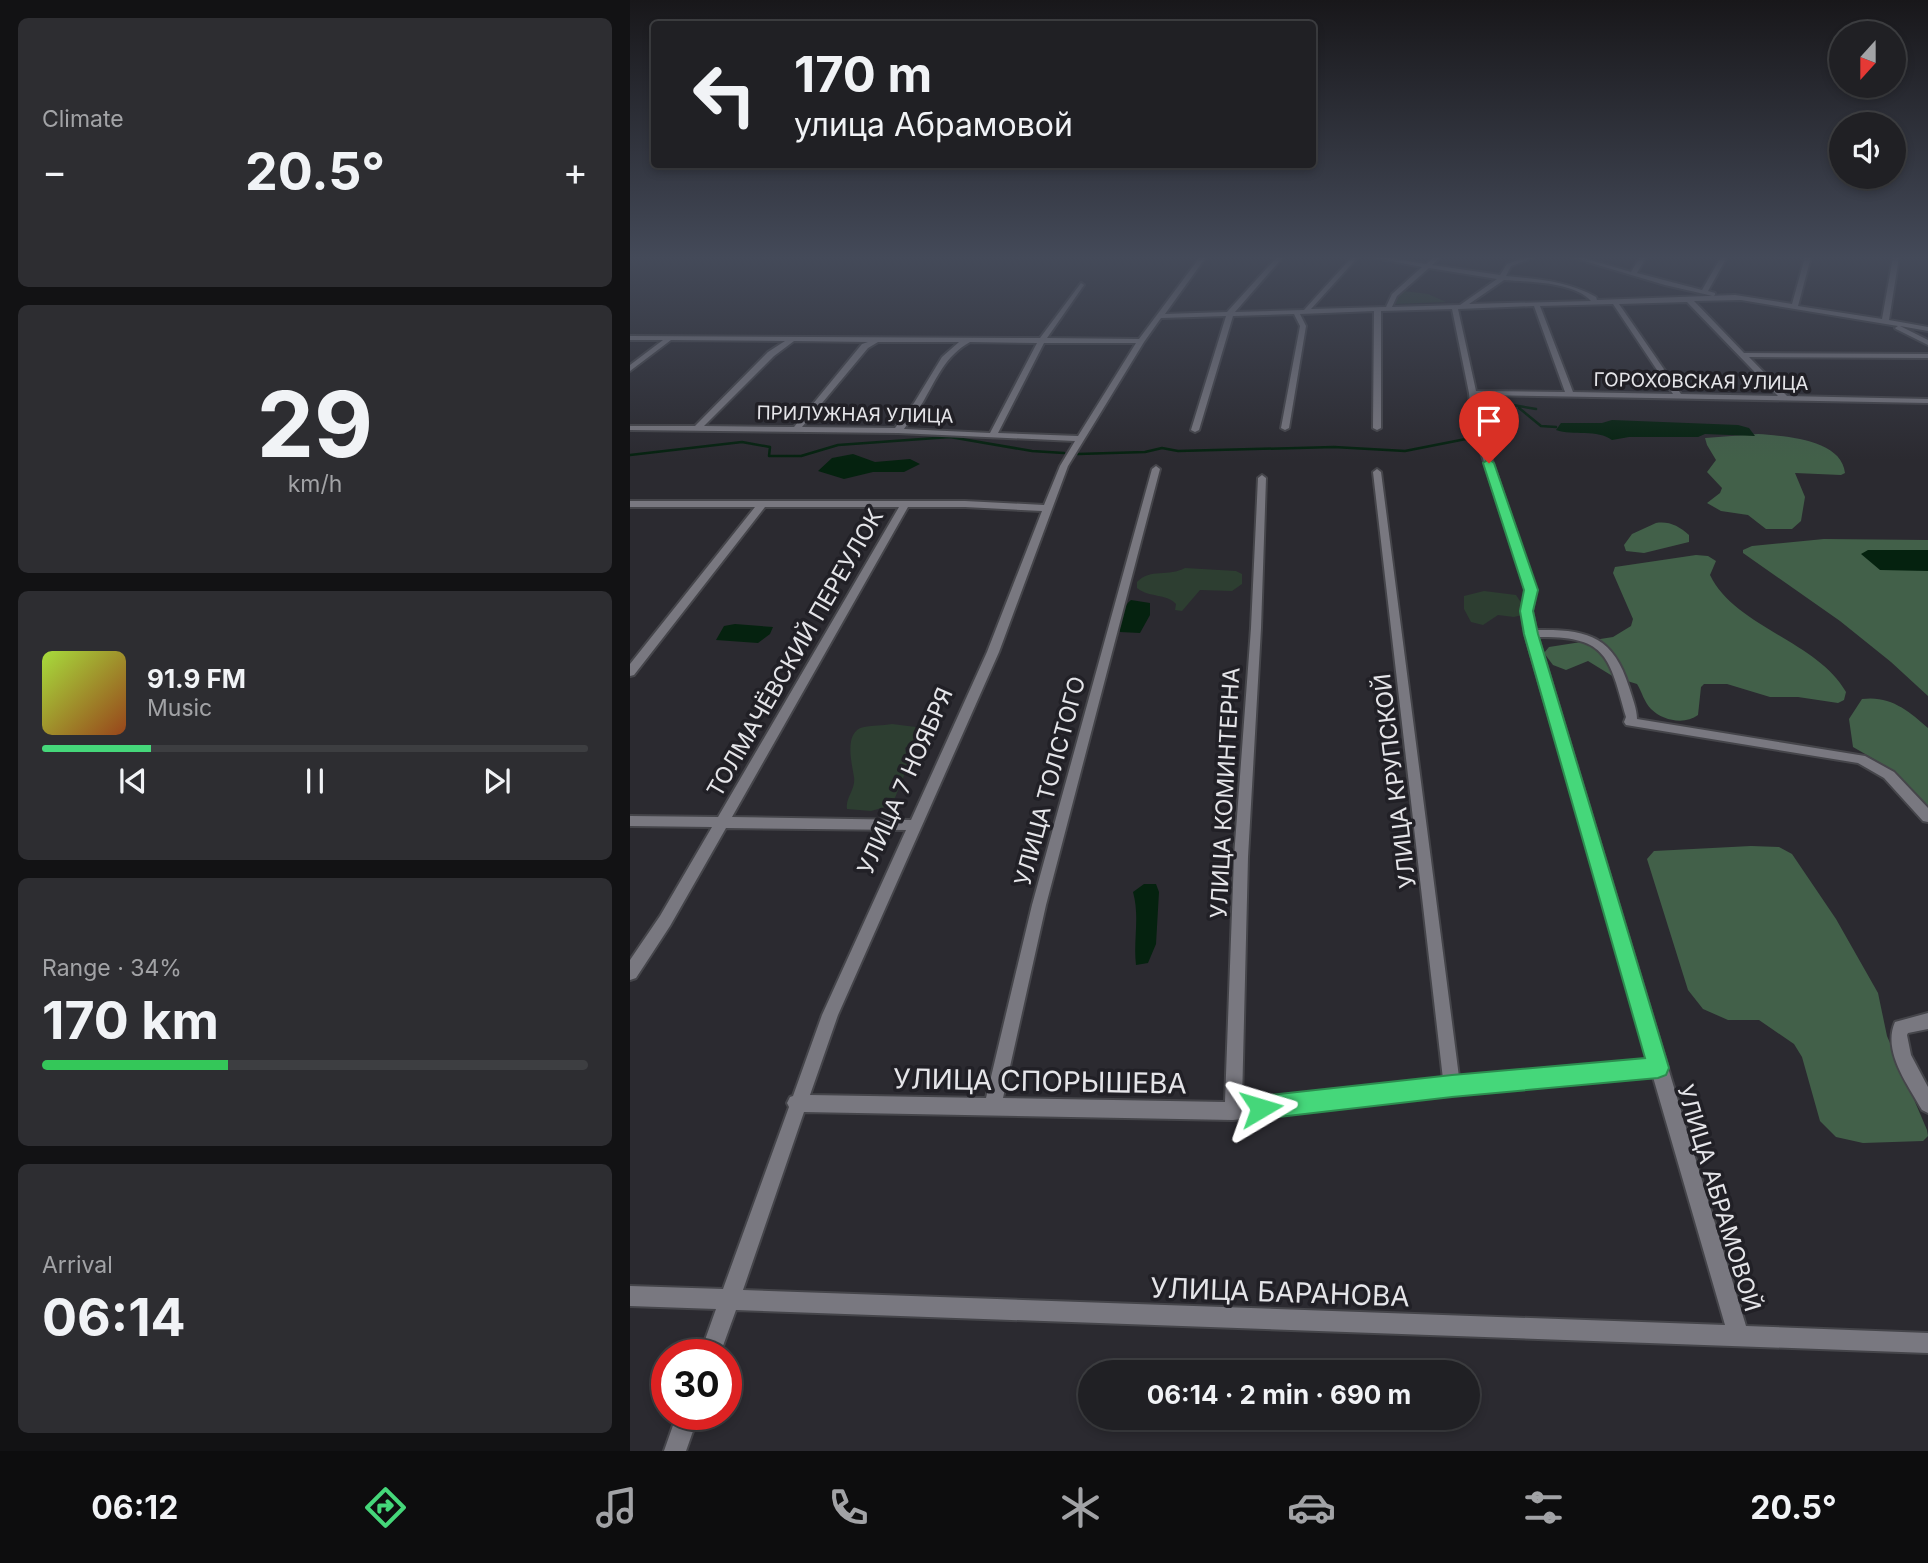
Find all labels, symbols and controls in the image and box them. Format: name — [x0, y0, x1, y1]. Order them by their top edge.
north arrow — [1829, 21, 1906, 98]
map controls — [1829, 21, 1906, 189]
text: 170 m — [794, 45, 932, 104]
icon: left — [679, 49, 770, 140]
text: Climate — [42, 105, 124, 133]
text: улица Абрамовой — [794, 105, 1073, 144]
button: sound — [1829, 112, 1906, 189]
text: 20.5° — [245, 140, 385, 203]
text: − — [42, 148, 67, 194]
text: + — [563, 148, 588, 194]
street label: ГОРОХОВСКАЯ УЛИЦА — [1593, 368, 1809, 395]
text: 29 — [257, 369, 373, 479]
pin — [1459, 391, 1519, 463]
street label: ПРИЛУЖНАЯ УЛИЦА — [756, 401, 954, 428]
icon: arrive — [1470, 402, 1508, 440]
text: km/h — [288, 470, 342, 498]
street label: ТОЛМАЧЁВСКИЙ ПЕРЕУЛОК — [701, 504, 889, 802]
text: 91.9 FM — [147, 663, 246, 694]
street label: УЛИЦА КОМИНТЕРНА — [1204, 666, 1246, 919]
street label: УЛИЦА КРУПСКОЙ — [1368, 672, 1422, 890]
street label: УЛИЦА ТОЛСТОГО — [1009, 673, 1091, 889]
street label: УЛИЦА 7 НОЯБРЯ — [851, 683, 959, 879]
text: Music — [147, 694, 212, 722]
icon: previous — [114, 762, 152, 800]
icon: pause — [296, 762, 334, 800]
icon: next — [478, 762, 516, 800]
text: Range · 34% — [42, 954, 182, 982]
text: 170 km — [42, 989, 219, 1052]
street label: УЛИЦА СПОРЫШЕВА — [893, 1061, 1187, 1101]
position arrow — [1224, 1071, 1298, 1145]
street label: УЛИЦА АБРАМОВОЙ — [1671, 1081, 1767, 1315]
text: Arrival — [42, 1251, 113, 1279]
street label: УЛИЦА БАРАНОВА — [1150, 1270, 1410, 1314]
text: 06:14 — [42, 1286, 186, 1349]
speed limit sign: 30 — [651, 1339, 742, 1430]
text: 06:14 · 2 min · 690 m — [1147, 1379, 1411, 1410]
icon: directions — [361, 1483, 410, 1532]
icon: music — [592, 1483, 641, 1532]
icon: phone — [824, 1483, 873, 1532]
icon: climate — [1056, 1483, 1105, 1532]
icon: car — [1287, 1483, 1336, 1532]
icon: filters — [1519, 1483, 1568, 1532]
text: 06:12 — [91, 1488, 178, 1527]
text: 20.5° — [1750, 1488, 1837, 1527]

